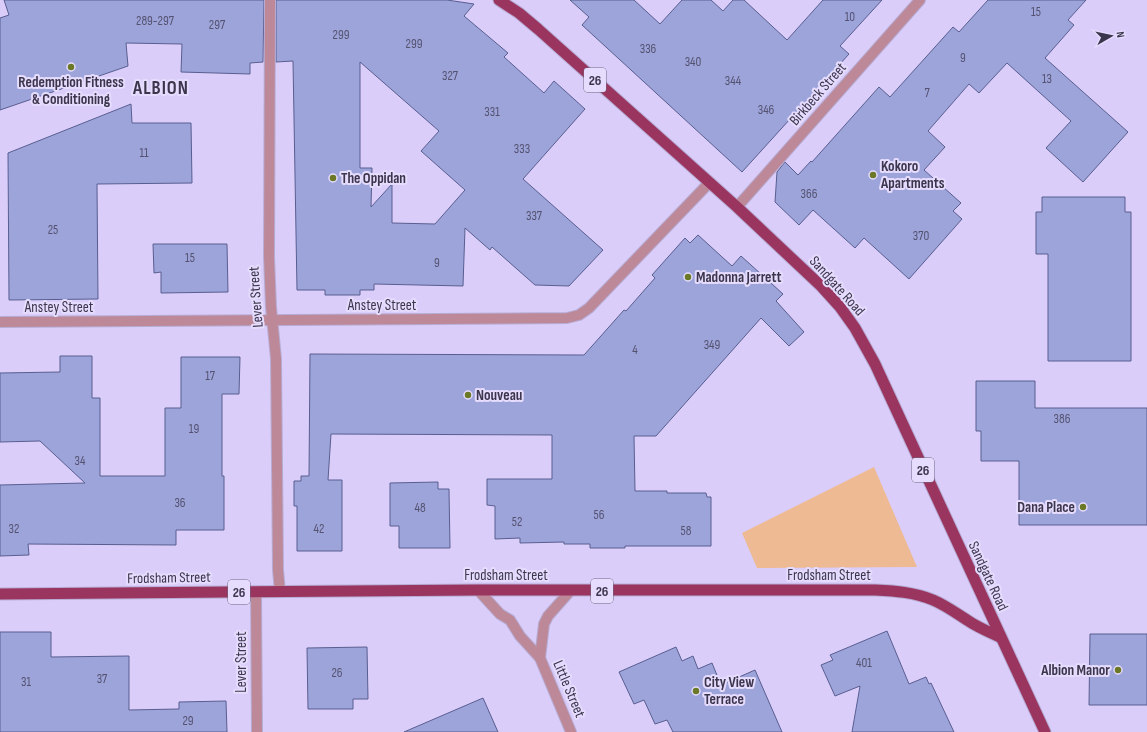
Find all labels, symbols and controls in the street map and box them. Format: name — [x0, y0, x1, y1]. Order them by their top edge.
house number: 15 — [1031, 4, 1041, 20]
house number: 10 — [845, 9, 855, 25]
house number: 289-297 — [136, 13, 175, 29]
north arrow — [1091, 16, 1131, 56]
house number: 297 — [209, 17, 226, 33]
house number: 299 — [333, 27, 350, 43]
text: N — [1114, 31, 1127, 39]
house number: 299 — [406, 36, 423, 52]
house number: 336 — [640, 41, 657, 57]
house number: 9 — [960, 50, 966, 66]
house number: 340 — [685, 54, 702, 70]
street label: Birkbeck Street — [785, 58, 851, 129]
marker: Redemption Fitness & Conditioning — [66, 62, 76, 72]
house number: 327 — [442, 68, 459, 84]
road number: 26 — [584, 68, 606, 92]
house number: 13 — [1042, 71, 1052, 87]
place label: Redemption Fitness & Conditioning — [18, 73, 124, 109]
house number: 344 — [725, 73, 742, 89]
district label: ALBION — [132, 77, 189, 100]
house number: 7 — [924, 85, 930, 101]
house number: 346 — [758, 102, 775, 118]
house number: 331 — [484, 104, 500, 120]
house number: 333 — [514, 141, 530, 157]
house number: 11 — [139, 145, 149, 161]
place label: Kokoro Apartments — [880, 157, 945, 193]
place label: The Oppidan — [341, 169, 406, 188]
marker: Kokoro Apartments — [868, 170, 878, 180]
marker: The Oppidan — [328, 173, 338, 183]
house number: 366 — [801, 186, 818, 202]
house number: 337 — [526, 208, 543, 224]
house number: 25 — [48, 222, 58, 238]
house number: 370 — [913, 228, 929, 244]
house number: 15 — [185, 250, 195, 266]
street label: Sandgate Road — [805, 252, 869, 320]
house number: 9 — [434, 255, 440, 271]
street label: Lever Street — [244, 265, 268, 328]
place label: Madonna Jarrett — [696, 268, 781, 287]
marker: Madonna Jarrett — [683, 272, 693, 282]
street label: Anstey Street — [347, 296, 417, 315]
street label: Anstey Street — [24, 298, 94, 317]
house number: 349 — [704, 337, 721, 353]
house number: 4 — [632, 342, 638, 358]
house number: 17 — [205, 368, 216, 384]
place label: Nouveau — [476, 386, 522, 405]
marker: Nouveau — [463, 390, 473, 400]
house number: 386 — [1054, 411, 1071, 427]
house number: 19 — [189, 421, 199, 437]
house number: 34 — [75, 453, 86, 469]
road number: 26 — [912, 458, 934, 482]
house number: 36 — [174, 495, 186, 511]
place label: Dana Place — [1017, 498, 1075, 517]
house number: 48 — [414, 500, 426, 516]
marker: Dana Place — [1078, 502, 1088, 512]
house number: 56 — [594, 507, 605, 523]
house number: 52 — [512, 514, 522, 530]
house number: 32 — [9, 521, 19, 537]
house number: 42 — [314, 521, 324, 537]
house number: 58 — [681, 523, 692, 539]
street label: Sandgate Road — [964, 538, 1012, 614]
street label: Frodsham Street — [464, 566, 548, 585]
street label: Frodsham Street — [787, 566, 871, 585]
street label: Frodsham Street — [127, 568, 211, 588]
road number: 26 — [591, 579, 613, 603]
road number: 26 — [228, 580, 250, 604]
street label: Lever Street — [232, 631, 251, 693]
house number: 401 — [856, 655, 872, 671]
street label: Little Street — [548, 658, 590, 721]
place label: Albion Manor — [1040, 661, 1110, 680]
house number: 26 — [331, 665, 343, 681]
marker: Albion Manor — [1113, 665, 1123, 675]
house number: 37 — [97, 671, 108, 687]
place label: City View Terrace — [704, 673, 754, 709]
house number: 31 — [21, 674, 31, 690]
marker: City View Terrace — [691, 686, 701, 696]
house number: 29 — [182, 713, 194, 729]

